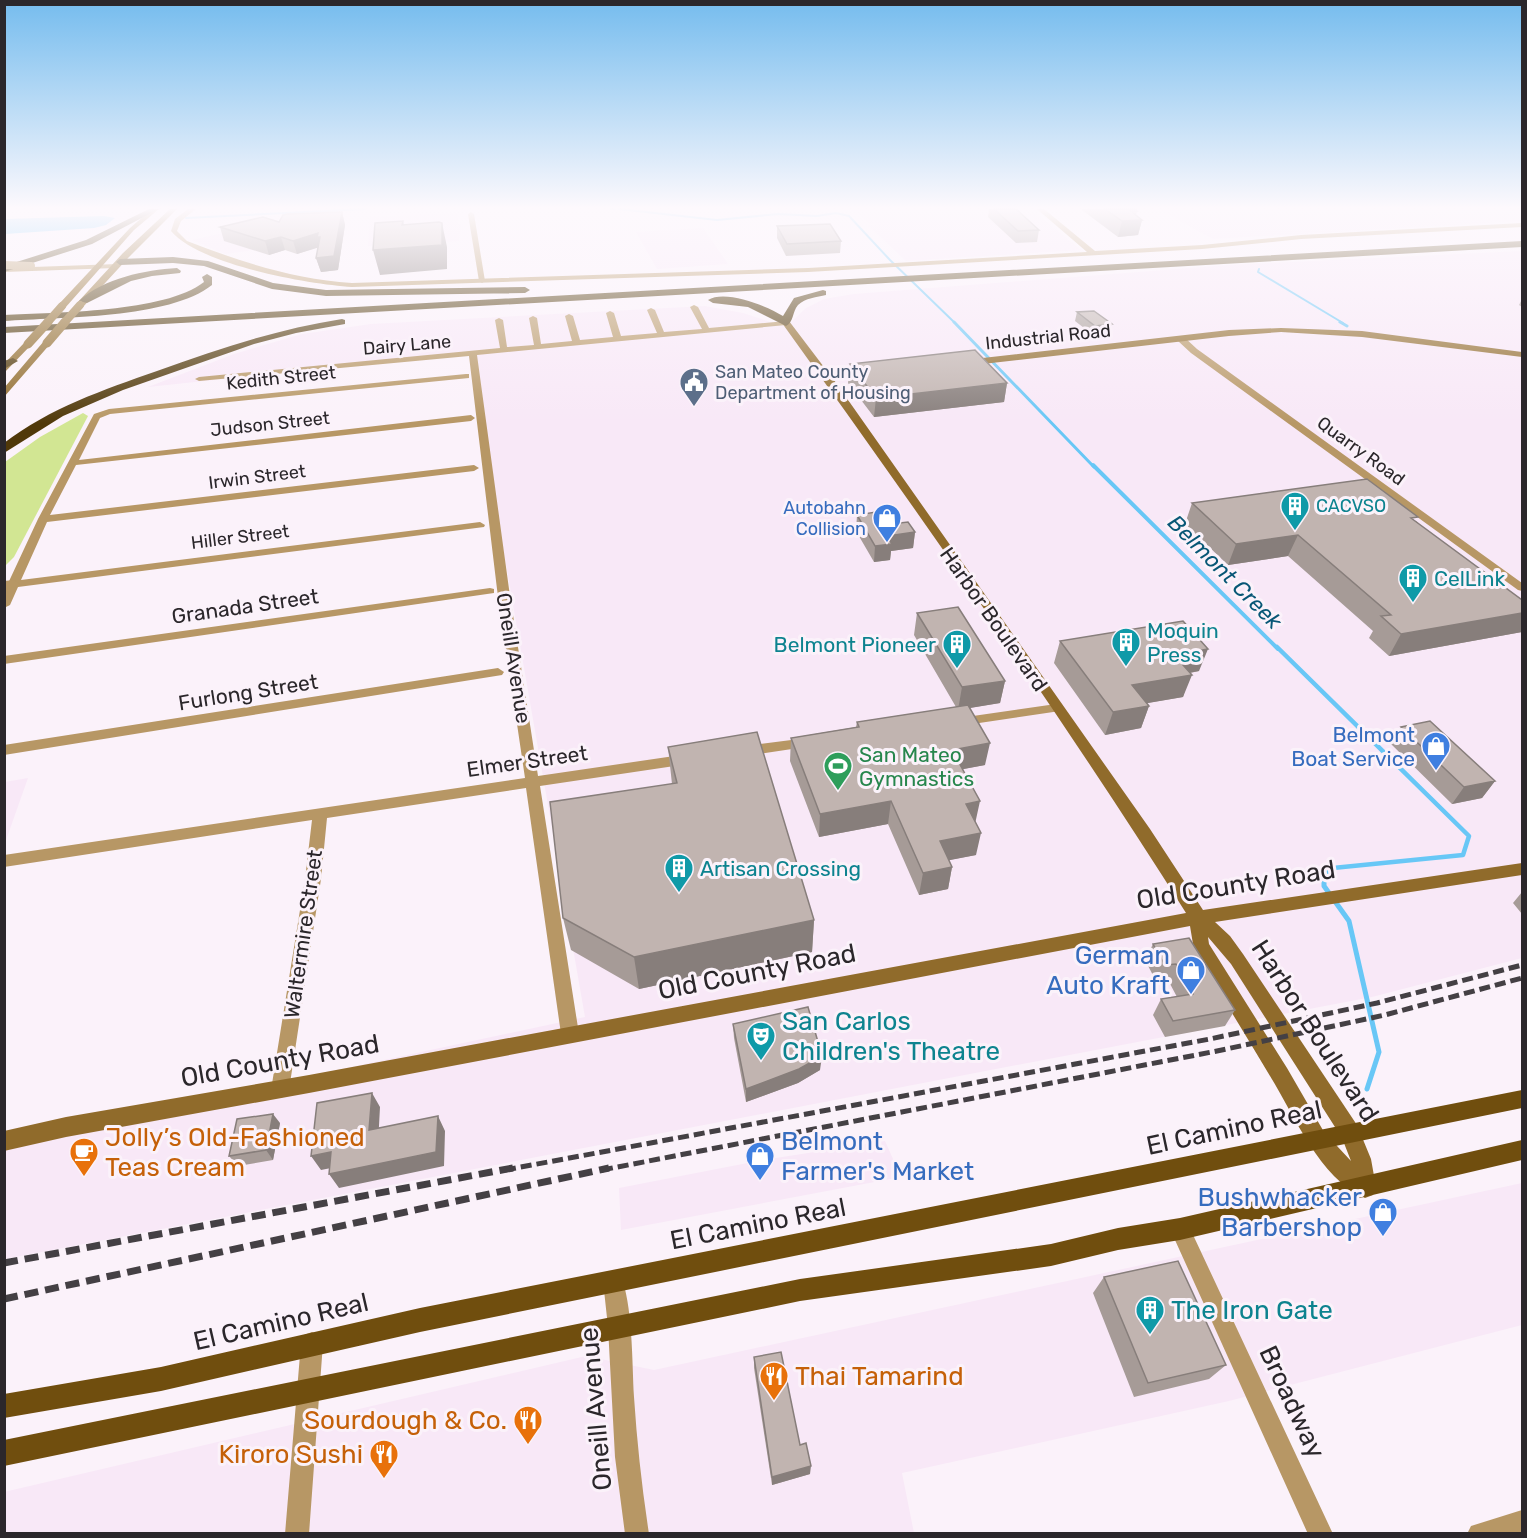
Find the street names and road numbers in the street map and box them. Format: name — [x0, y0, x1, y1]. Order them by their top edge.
street label: Industrial Road — [984, 319, 1112, 355]
street label: Dairy Lane — [362, 330, 452, 360]
street label: Kedith Street — [225, 361, 337, 395]
street label: Judson Street — [209, 407, 331, 441]
street label: Quarry Road — [1313, 412, 1409, 490]
street label: Irwin Street — [207, 460, 307, 494]
street label: Hiller Street — [190, 520, 290, 554]
street label: Harbor Boulevard — [935, 542, 1053, 696]
street label: Granada Street — [170, 583, 320, 629]
street label: Oneill Avenue — [491, 591, 537, 725]
street label: Furlong Street — [176, 669, 320, 715]
street label: Elmer Street — [465, 740, 589, 782]
street label: Waltermire Street — [279, 848, 327, 1020]
street label: Old County Road — [1134, 854, 1338, 916]
street label: Harbor Boulevard — [1245, 934, 1385, 1128]
street label: Old County Road — [655, 938, 859, 1006]
street label: Old County Road — [178, 1028, 382, 1094]
street label: El Camino Real — [1143, 1094, 1325, 1162]
street label: El Camino Real — [667, 1192, 849, 1256]
street label: El Camino Real — [190, 1287, 372, 1357]
street label: Oneill Avenue — [573, 1326, 619, 1492]
street label: Broadway — [1252, 1341, 1332, 1463]

